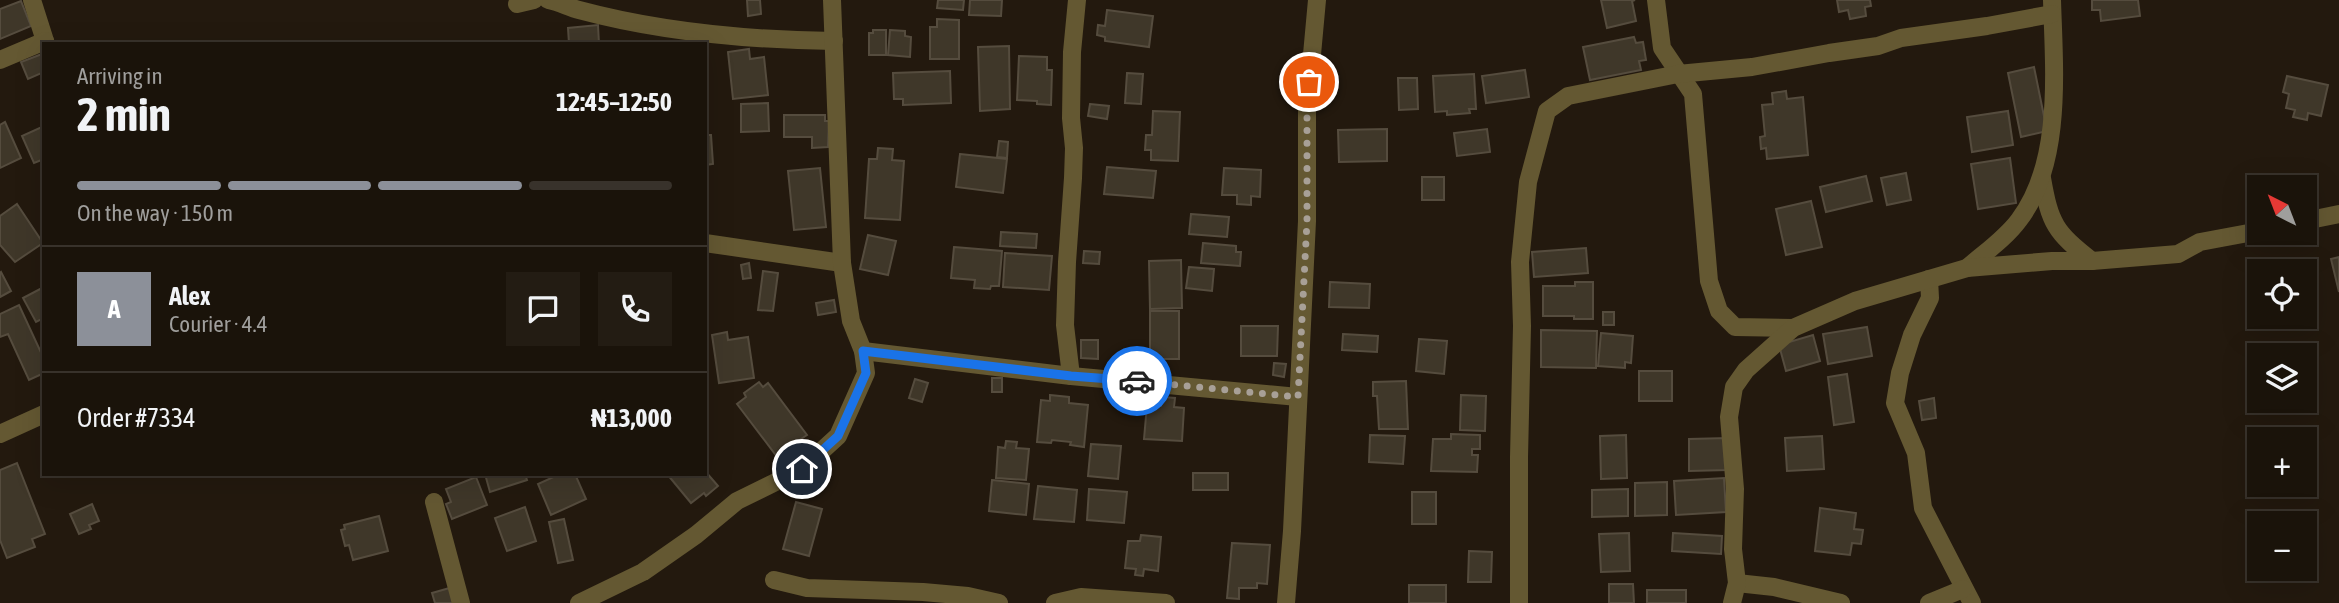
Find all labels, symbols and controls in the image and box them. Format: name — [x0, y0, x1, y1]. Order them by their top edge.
pin — [1279, 52, 1339, 112]
text: Arriving in — [77, 63, 163, 89]
icon: bag — [1290, 63, 1328, 101]
text: 12:45–12:50 — [556, 87, 672, 117]
text: 2 min — [77, 88, 171, 141]
north arrow — [2247, 175, 2317, 245]
map controls — [2247, 175, 2317, 581]
text: On the way · 150 m — [77, 200, 233, 226]
button: locate — [2247, 259, 2317, 329]
button: chat — [506, 272, 580, 346]
button: phone — [598, 272, 672, 346]
text: Alex — [169, 281, 210, 311]
text: A — [108, 294, 120, 324]
text: Courier · 4.4 — [169, 311, 268, 337]
button: layers — [2247, 343, 2317, 413]
courier — [1102, 346, 1172, 416]
icon: car — [1118, 362, 1156, 400]
text: Order #7334 — [77, 403, 196, 433]
text: ₦13,000 — [591, 403, 672, 433]
button: + — [2247, 427, 2317, 497]
pin — [772, 439, 832, 499]
icon: home — [783, 450, 821, 488]
button: − — [2247, 511, 2317, 581]

